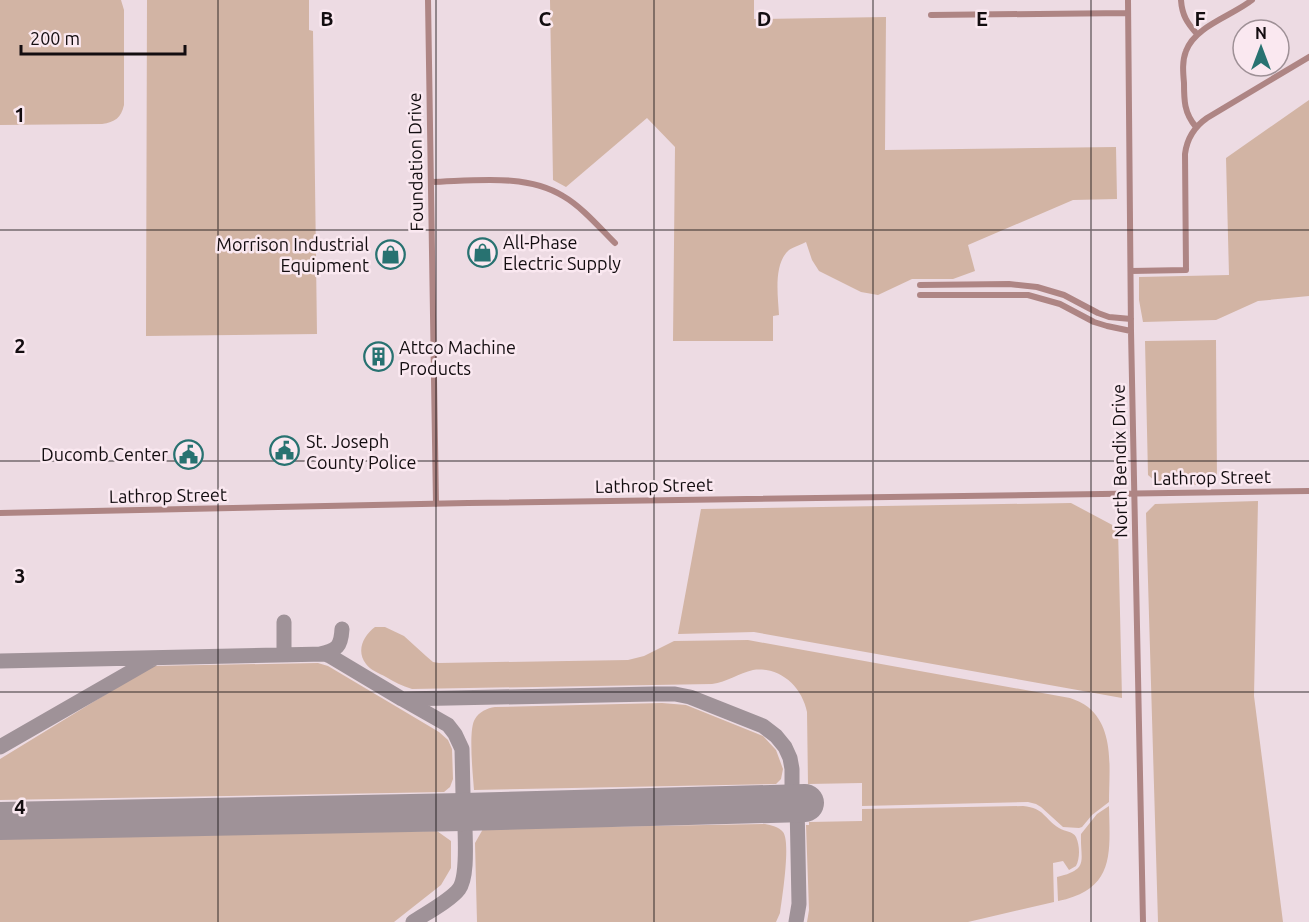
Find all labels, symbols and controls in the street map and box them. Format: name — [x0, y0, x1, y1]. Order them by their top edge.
text: B — [320, 7, 334, 30]
text: C — [539, 7, 552, 30]
text: D — [757, 7, 771, 30]
text: E — [976, 7, 988, 30]
text: F — [1194, 7, 1206, 30]
scale bar — [21, 18, 184, 56]
north arrow — [1231, 18, 1291, 78]
text: N — [1255, 24, 1267, 42]
text: 200 m — [30, 28, 80, 48]
street label: Foundation Drive — [404, 92, 426, 232]
text: 1 — [14, 103, 26, 126]
place label: All-Phase Electric Supply — [503, 232, 621, 273]
place label: Morrison Industrial Equipment — [216, 234, 369, 275]
shop icon: All-Phase Electric Supply — [466, 236, 498, 268]
shop icon: Morrison Industrial Equipment — [374, 238, 406, 270]
text: 2 — [14, 334, 26, 357]
place label: Attco Machine Products — [399, 337, 516, 378]
building icon: Attco Machine Products — [362, 341, 394, 373]
street label: North Bendix Drive — [1108, 384, 1130, 538]
place label: St. Joseph County Police — [306, 431, 416, 472]
public building icon: St. Joseph County Police — [269, 435, 301, 467]
public building icon: Ducomb Center — [173, 438, 205, 470]
place label: Ducomb Center — [41, 444, 168, 464]
street label: Lathrop Street — [1153, 466, 1271, 488]
street label: Lathrop Street — [595, 474, 713, 496]
street label: Lathrop Street — [109, 484, 227, 506]
text: 3 — [14, 564, 26, 587]
text: 4 — [14, 795, 26, 818]

